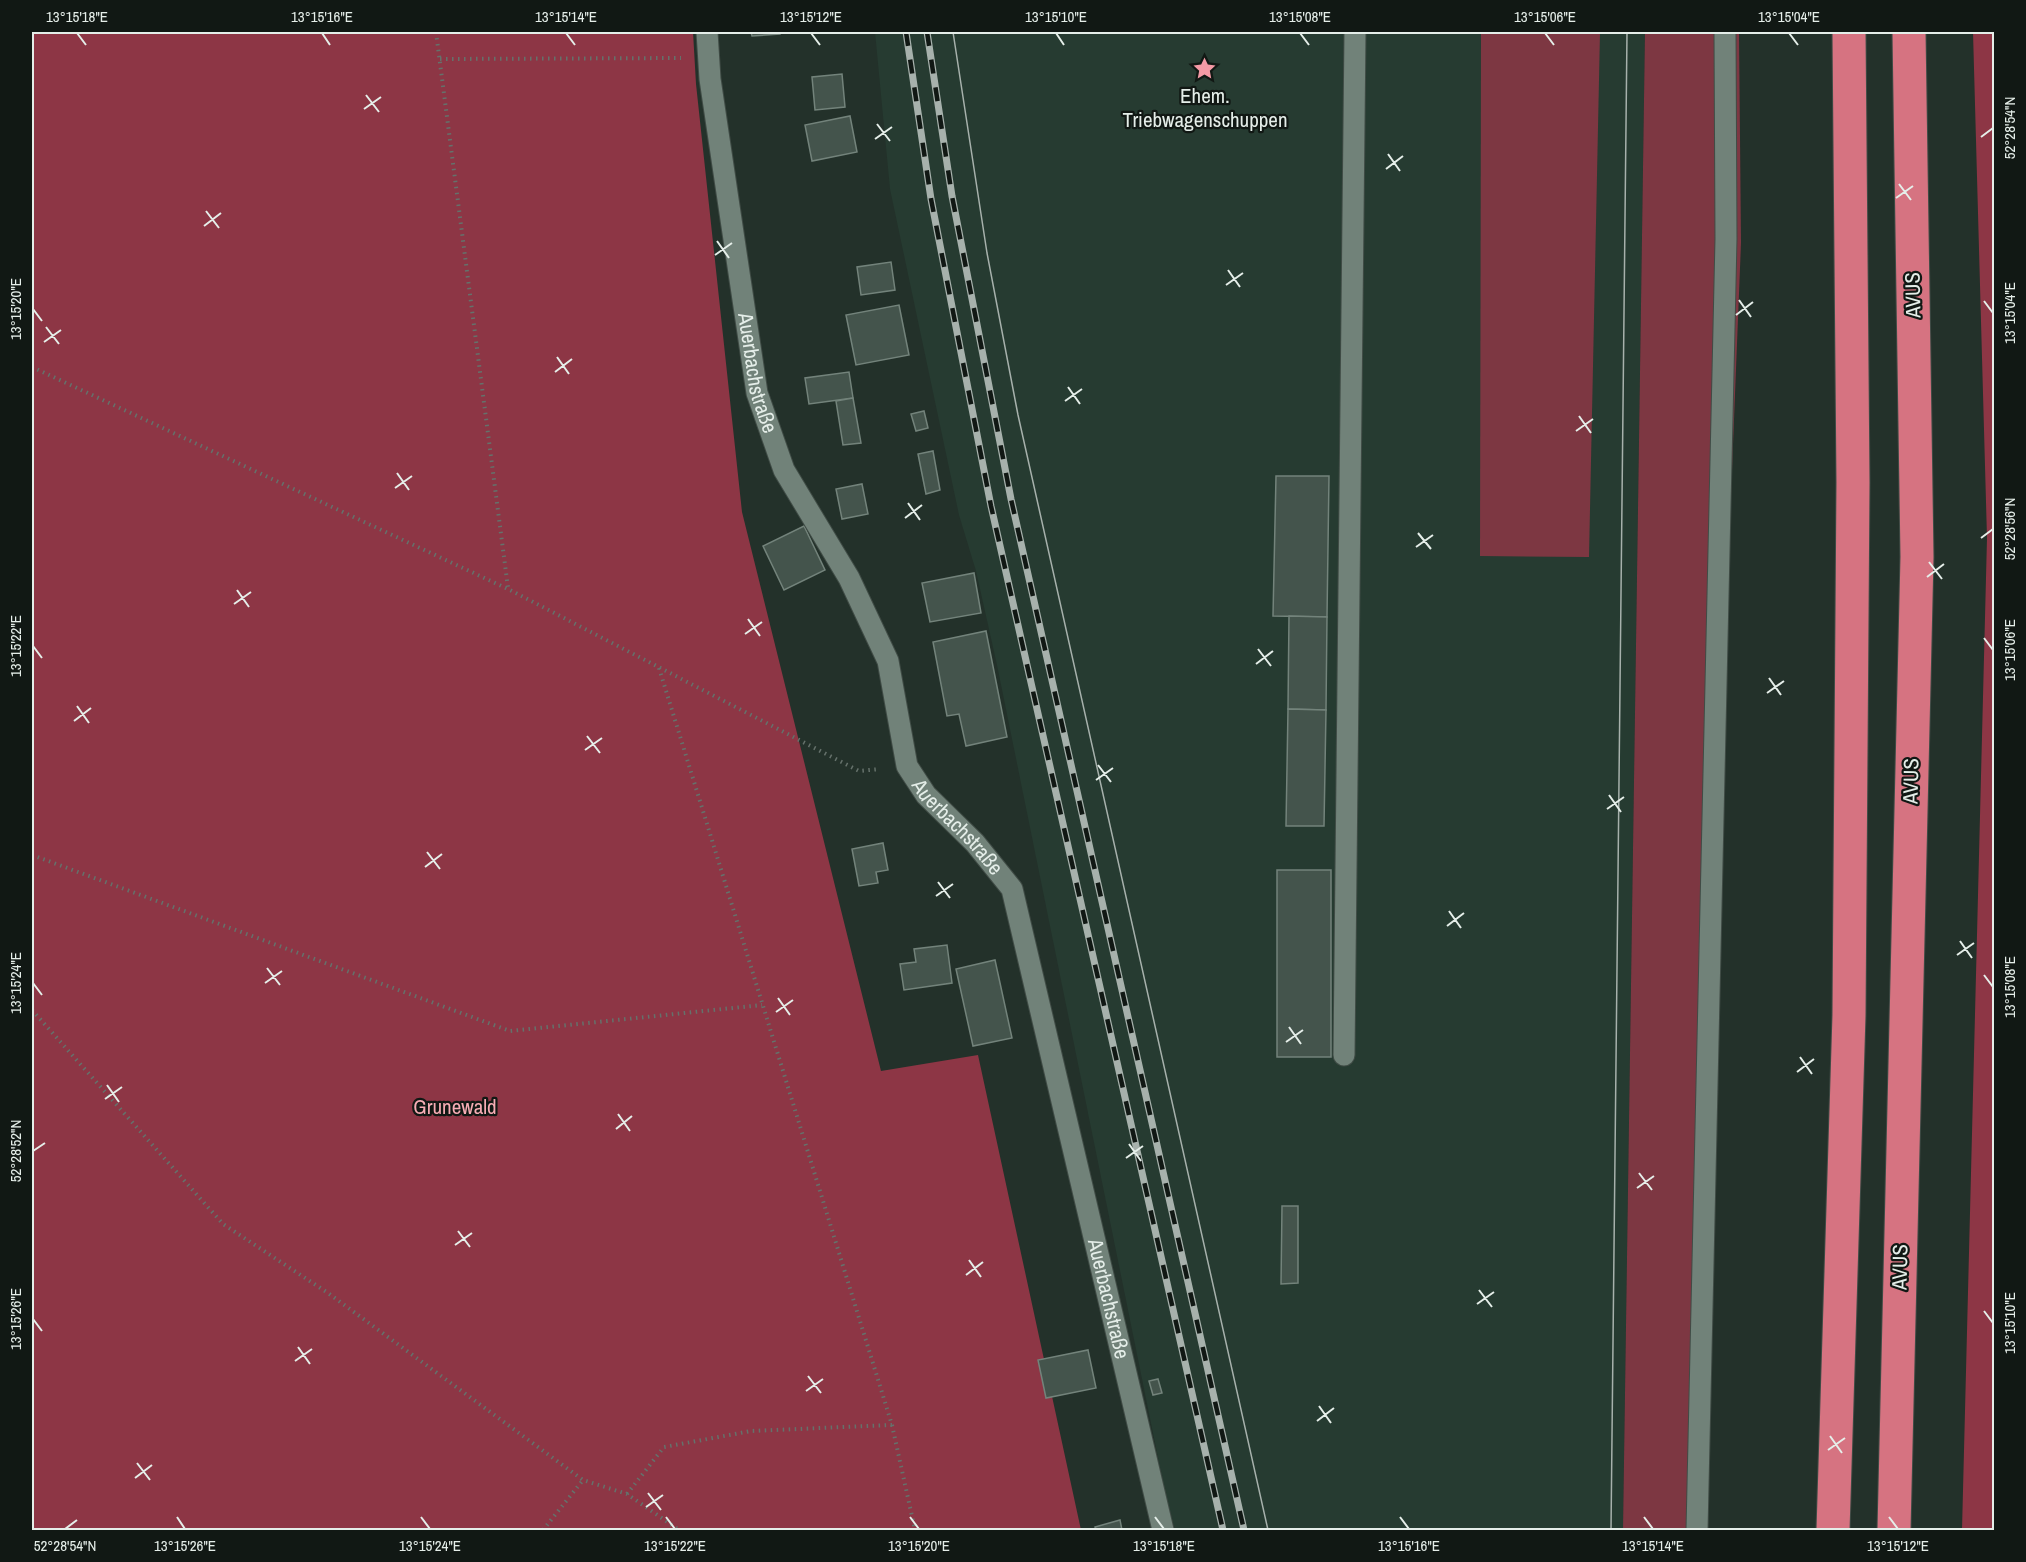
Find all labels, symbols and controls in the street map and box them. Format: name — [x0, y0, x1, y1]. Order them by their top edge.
text: 13°15'18"E — [46, 6, 108, 27]
text: 13°15'16"E — [291, 6, 353, 27]
text: 13°15'14"E — [535, 6, 597, 27]
text: 13°15'12"E — [780, 6, 842, 27]
text: 13°15'10"E — [1025, 6, 1087, 27]
text: 13°15'08"E — [1269, 6, 1331, 27]
text: 13°15'06"E — [1514, 6, 1576, 27]
text: 13°15'04"E — [1758, 6, 1820, 27]
place icon: Ehem. Triebwagenschuppen — [1192, 55, 1218, 81]
place label: Ehem. Triebwagenschuppen — [1123, 81, 1287, 134]
text: 52°28'54"N — [1999, 97, 2020, 159]
street label: AVUS — [1898, 272, 1927, 319]
text: 13°15'20"E — [5, 278, 26, 340]
text: 13°15'04"E — [1999, 282, 2020, 344]
street label: Auerbachstraße — [731, 310, 785, 437]
text: 52°28'56"N — [1999, 498, 2020, 560]
text: 13°15'22"E — [5, 615, 26, 677]
text: 13°15'06"E — [1999, 619, 2020, 681]
street label: AVUS — [1896, 758, 1925, 805]
street label: Auerbachstraße — [905, 772, 1010, 881]
text: 13°15'24"E — [5, 952, 26, 1014]
text: 13°15'08"E — [1999, 956, 2020, 1018]
park label: Grunewald — [413, 1092, 497, 1121]
text: 52°28'52"N — [5, 1120, 26, 1182]
street label: Auerbachstraße — [1081, 1235, 1137, 1362]
street label: AVUS — [1885, 1244, 1914, 1291]
text: 13°15'26"E — [5, 1288, 26, 1350]
text: 13°15'10"E — [1999, 1292, 2020, 1354]
text: 52°28'54"N — [34, 1535, 96, 1556]
text: 13°15'26"E — [154, 1535, 216, 1556]
text: 13°15'24"E — [399, 1535, 461, 1556]
text: 13°15'22"E — [644, 1535, 706, 1556]
text: 13°15'20"E — [888, 1535, 950, 1556]
text: 13°15'18"E — [1133, 1535, 1195, 1556]
text: 13°15'16"E — [1378, 1535, 1440, 1556]
text: 13°15'14"E — [1622, 1535, 1684, 1556]
text: 13°15'12"E — [1867, 1535, 1929, 1556]

